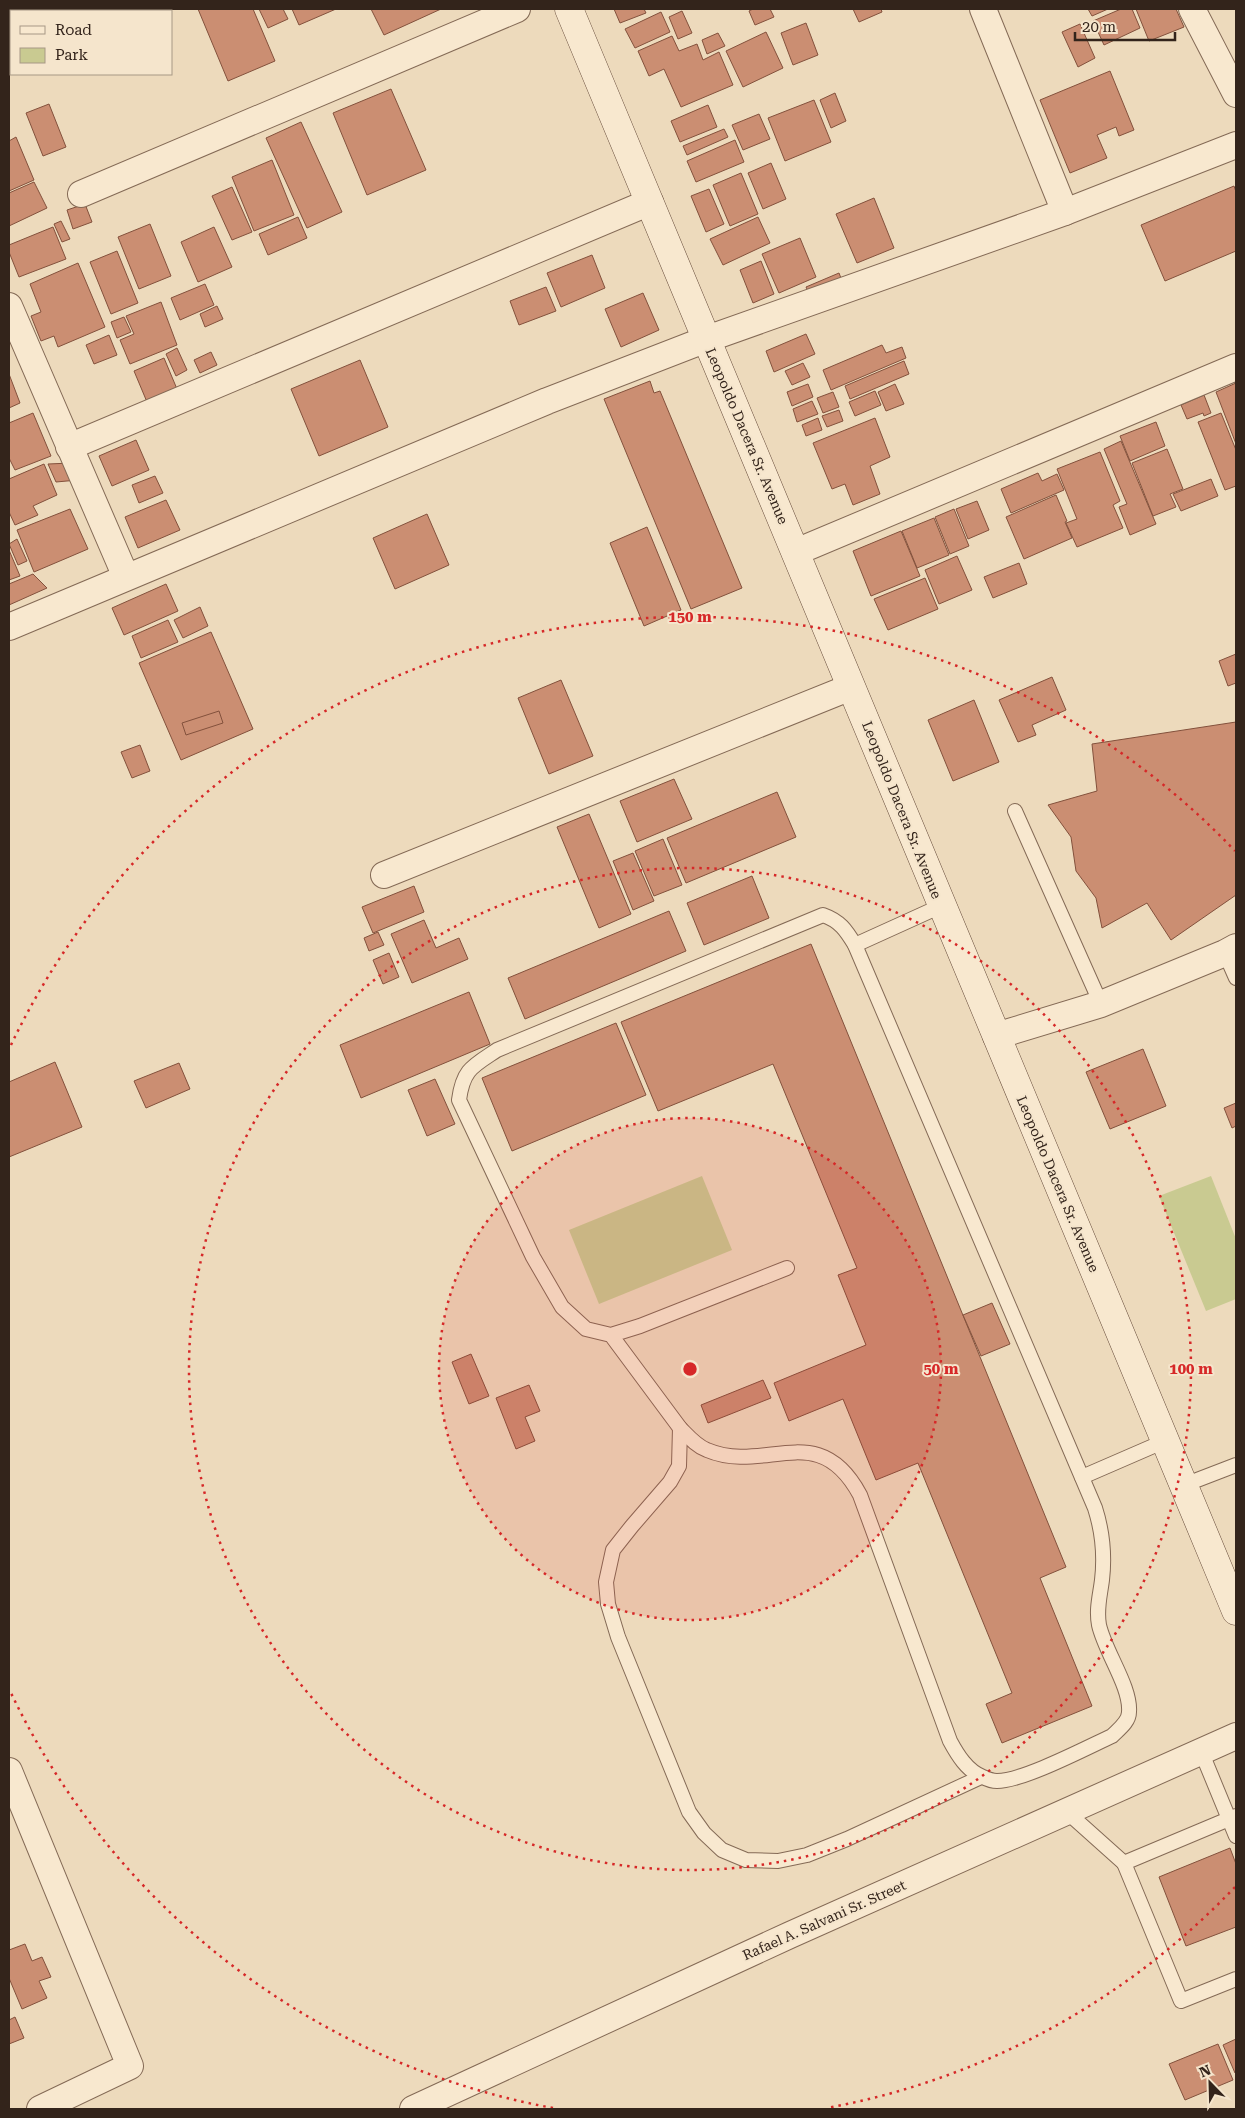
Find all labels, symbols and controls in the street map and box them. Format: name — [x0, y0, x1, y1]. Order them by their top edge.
legend — [10, 10, 172, 75]
scale bar — [1075, 10, 1175, 42]
text: 20 m — [1082, 18, 1117, 36]
text: Road — [55, 21, 92, 39]
text: Park — [55, 46, 89, 64]
street label: Leopoldo Dacera Sr. Avenue — [703, 345, 792, 527]
text: 150 m — [668, 608, 712, 626]
street label: Leopoldo Dacera Sr. Avenue — [859, 719, 945, 901]
street label: Leopoldo Dacera Sr. Avenue — [1014, 1093, 1103, 1275]
centre of rings — [681, 1360, 699, 1378]
text: 50 m — [923, 1360, 959, 1378]
text: 100 m — [1169, 1360, 1213, 1378]
street label: Rafael A. Salvani Sr. Street — [740, 1877, 908, 1963]
north arrow — [1185, 2058, 1235, 2108]
text: N — [1197, 2061, 1213, 2081]

